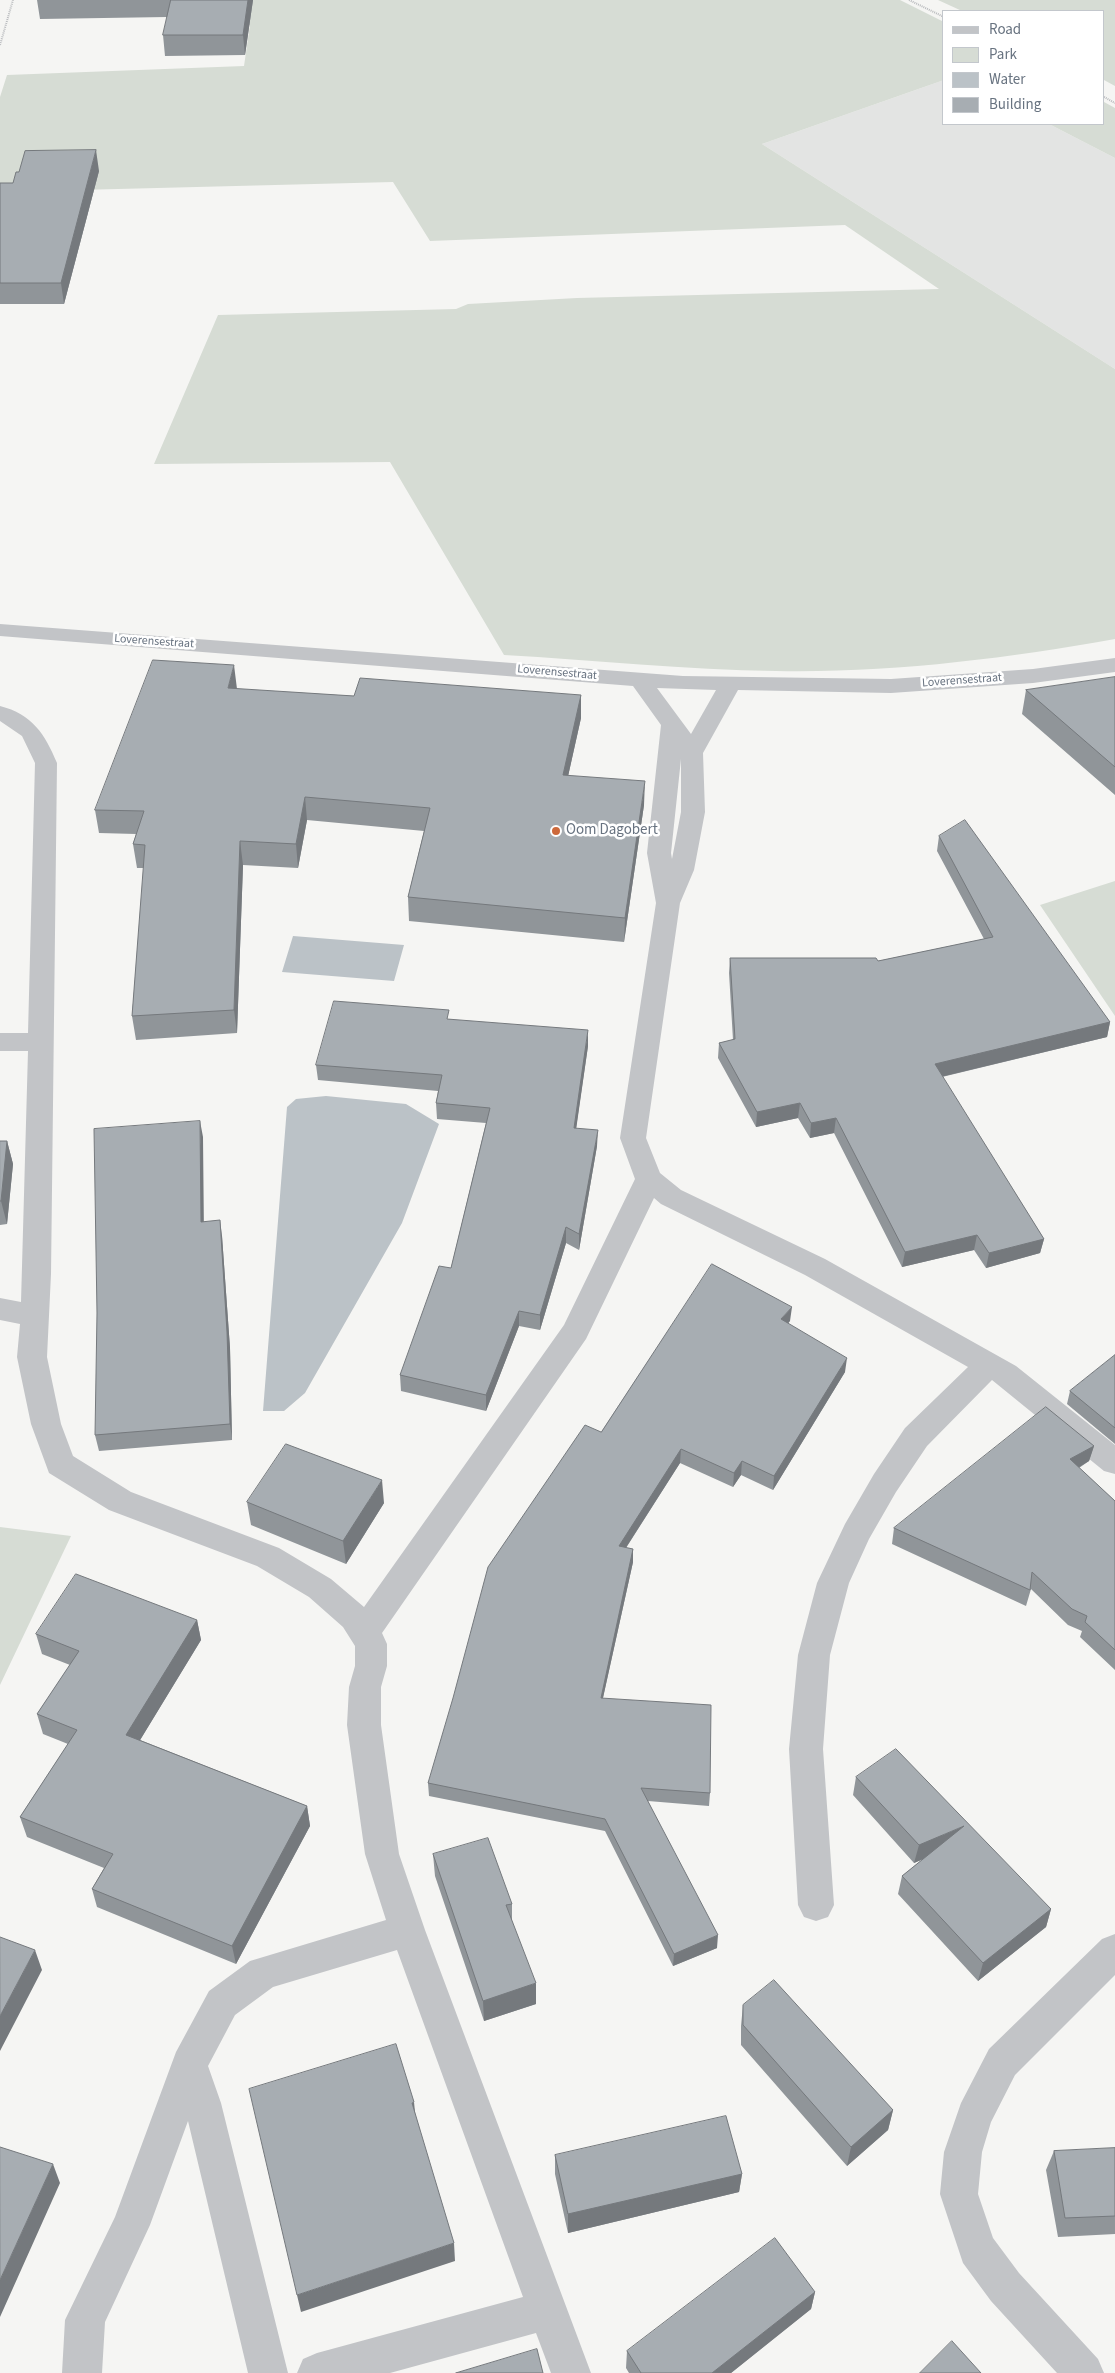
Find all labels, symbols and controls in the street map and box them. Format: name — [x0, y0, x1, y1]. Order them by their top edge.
legend — [942, 10, 1105, 125]
text: Road — [989, 19, 1021, 40]
text: Park — [989, 44, 1017, 65]
text: Water — [989, 69, 1025, 90]
text: Building — [989, 94, 1041, 115]
street label: Loverensestraat — [114, 632, 194, 652]
street label: Loverensestraat — [517, 662, 597, 684]
street label: Loverensestraat — [922, 671, 1002, 691]
place label: Oom Dagobert — [566, 822, 658, 840]
marker: Oom Dagobert — [550, 825, 562, 837]

